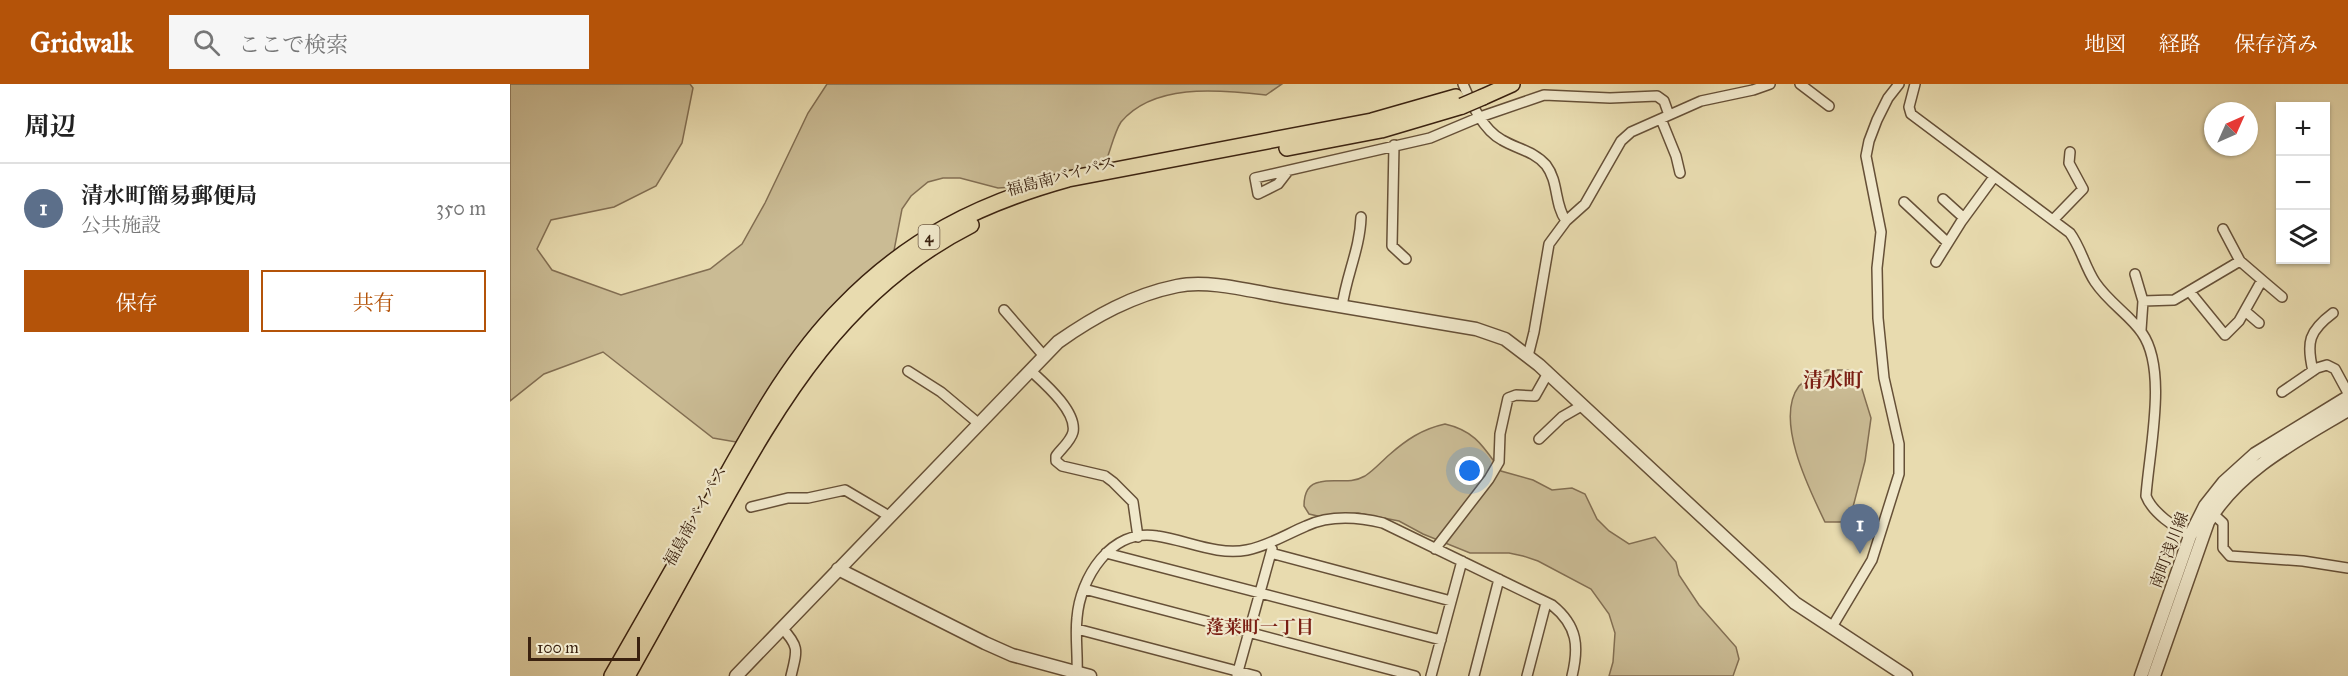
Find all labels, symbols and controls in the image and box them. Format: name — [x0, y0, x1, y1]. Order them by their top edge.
search box — [169, 15, 589, 69]
text: Gridwalk — [30, 25, 133, 60]
icon: search — [190, 26, 223, 59]
text: ここで検索 — [238, 31, 348, 58]
text: 地図 — [2084, 31, 2126, 57]
text: 経路 — [2159, 31, 2201, 57]
text: 保存済み — [2234, 31, 2318, 57]
north arrow — [2204, 102, 2258, 156]
map controls — [2276, 102, 2330, 264]
button: + — [2276, 102, 2330, 156]
text: 周辺 — [24, 110, 76, 142]
street label: 福島南バイパス — [1005, 152, 1117, 200]
button: − — [2276, 156, 2330, 210]
text: 清水町簡易郵便局 — [81, 182, 257, 209]
text: 1 — [40, 196, 47, 220]
text: 350 m — [436, 196, 486, 220]
button: layers — [2276, 210, 2330, 264]
text: 公共施設 — [81, 213, 161, 237]
road number: 4 — [918, 225, 940, 249]
button: 保存 — [24, 270, 249, 332]
button: 共有 — [261, 270, 486, 332]
district label: 清水町 — [1803, 368, 1864, 392]
your location — [1455, 456, 1484, 485]
street label: 福島南バイパス — [660, 463, 730, 569]
pin: 1 — [1840, 504, 1880, 554]
street label: 南町浅川線 — [2146, 509, 2192, 591]
district label: 蓬莱町一丁目 — [1206, 616, 1314, 638]
scale bar — [528, 634, 640, 662]
text: 100 m — [537, 638, 579, 657]

